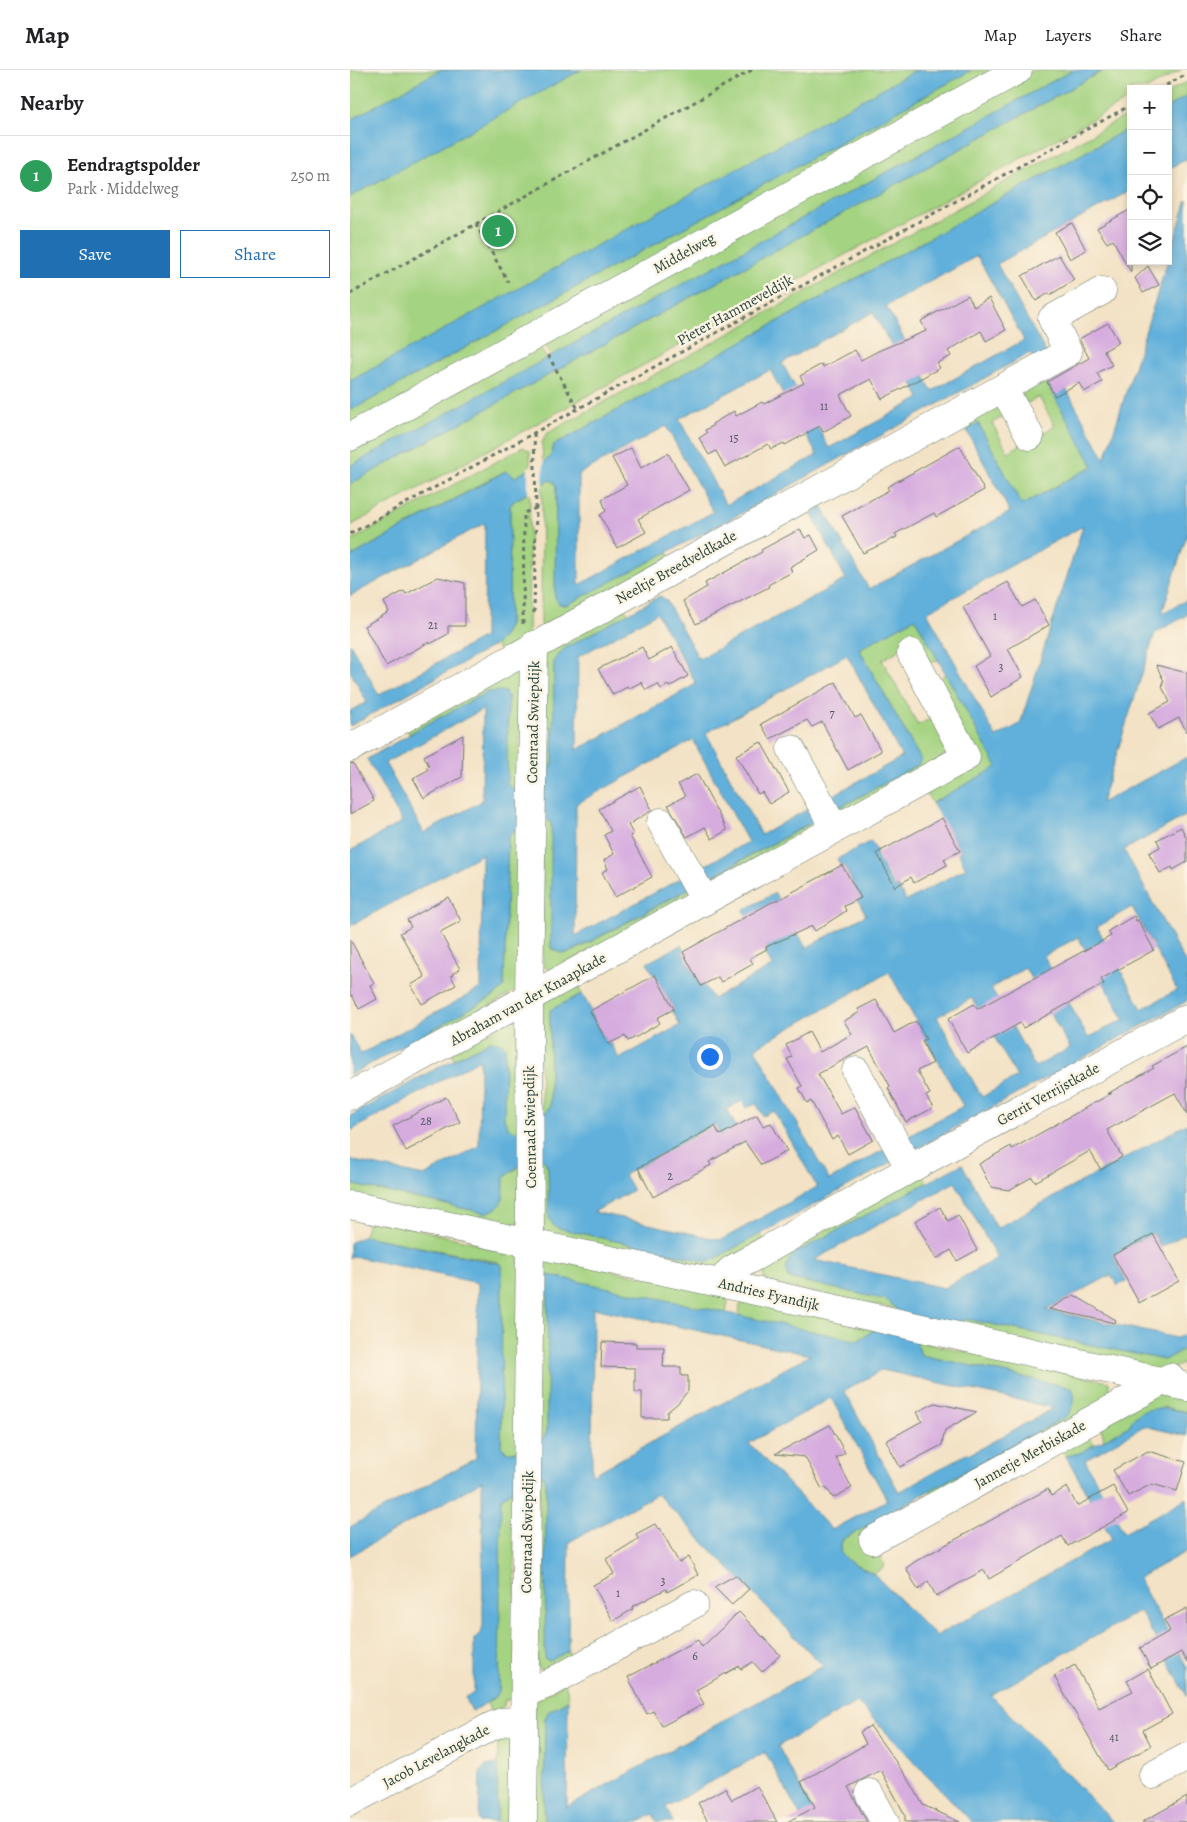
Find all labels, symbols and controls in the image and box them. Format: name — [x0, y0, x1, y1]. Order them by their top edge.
text: Map — [25, 19, 69, 51]
text: Map — [984, 23, 1017, 47]
text: Layers — [1045, 23, 1092, 47]
text: Share — [1120, 23, 1162, 47]
map controls — [1127, 85, 1172, 265]
button: + — [1127, 85, 1172, 130]
text: Nearby — [20, 89, 83, 117]
button: − — [1127, 130, 1172, 175]
text: Eendragtspolder — [67, 152, 200, 178]
text: 1 — [33, 165, 39, 187]
text: 250 m — [291, 165, 330, 187]
button: locate — [1127, 175, 1172, 220]
text: Park · Middelweg — [67, 178, 179, 200]
pin: 1 — [482, 212, 514, 250]
button: layers — [1127, 220, 1172, 265]
street label: Middelweg — [650, 228, 719, 278]
button: Save — [20, 230, 170, 278]
button: Share — [180, 230, 330, 278]
street label: Pieter Hammeveldijk — [674, 270, 797, 350]
house number: 11 — [820, 398, 828, 414]
house number: 15 — [729, 430, 739, 446]
street label: Neeltje Breedveldkade — [612, 525, 740, 609]
house number: 1 — [993, 608, 997, 624]
house number: 21 — [428, 617, 438, 633]
house number: 3 — [999, 659, 1004, 675]
street label: Coenraad Swiepdijk — [522, 660, 544, 784]
house number: 7 — [829, 705, 835, 721]
street label: Abraham van der Knaapkade — [445, 948, 610, 1051]
your location — [697, 1044, 723, 1070]
street label: Gerrit Verrijstkade — [993, 1057, 1103, 1130]
street label: Coenraad Swiepdijk — [519, 1065, 541, 1189]
house number: 28 — [420, 1113, 432, 1129]
house number: 2 — [667, 1168, 673, 1184]
street label: Andries Fyandijk — [716, 1272, 822, 1315]
street label: Jannetje Merbiskade — [971, 1415, 1090, 1493]
street label: Coenraad Swiepdijk — [516, 1470, 538, 1594]
house number: 3 — [661, 1573, 666, 1589]
house number: 1 — [616, 1585, 620, 1601]
house number: 6 — [692, 1648, 698, 1664]
street label: Jacob Levelangkade — [379, 1719, 493, 1793]
house number: 41 — [1109, 1729, 1119, 1745]

